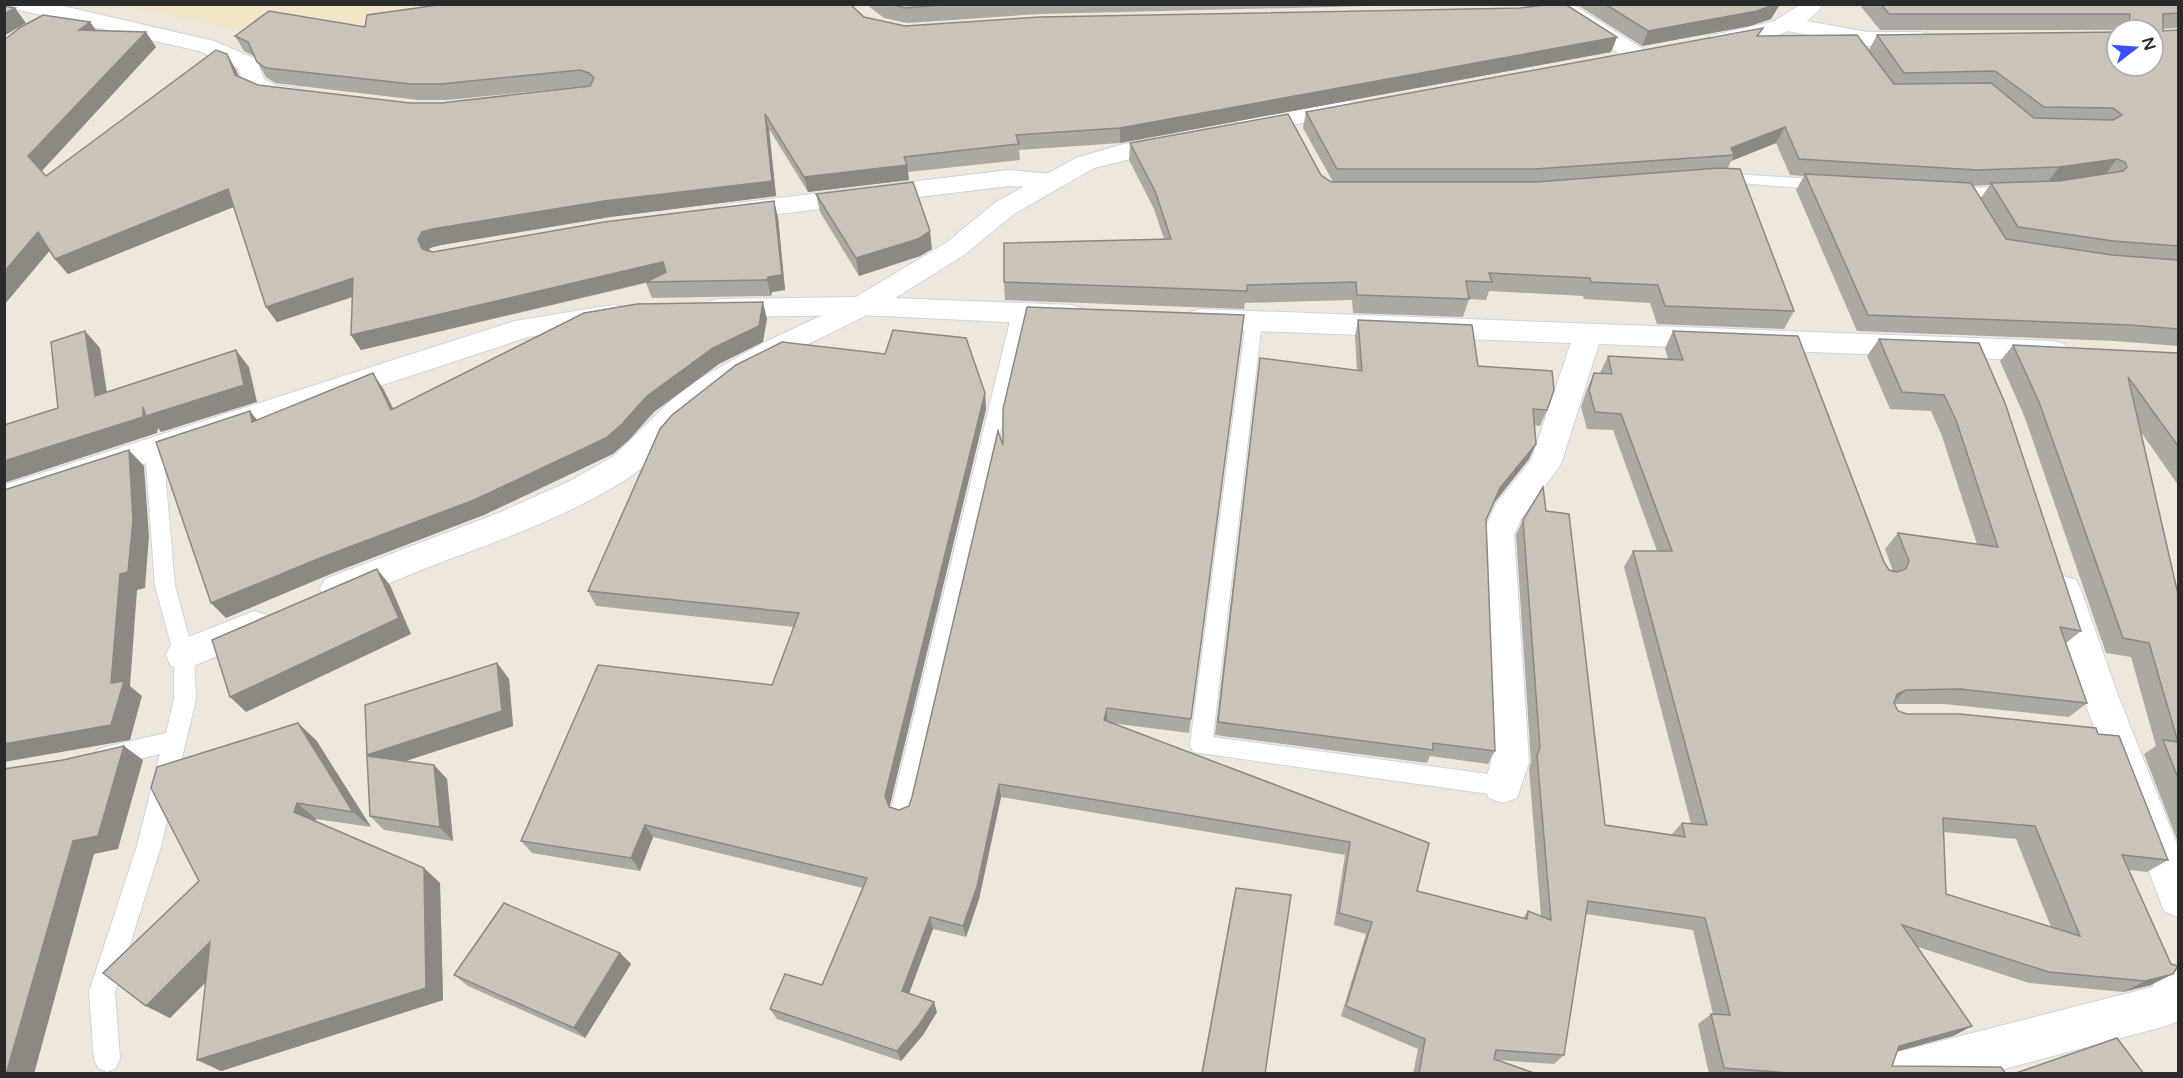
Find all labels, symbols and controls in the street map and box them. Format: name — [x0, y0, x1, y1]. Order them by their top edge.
north arrow — [2105, 18, 2165, 78]
text: N — [2137, 35, 2160, 53]

